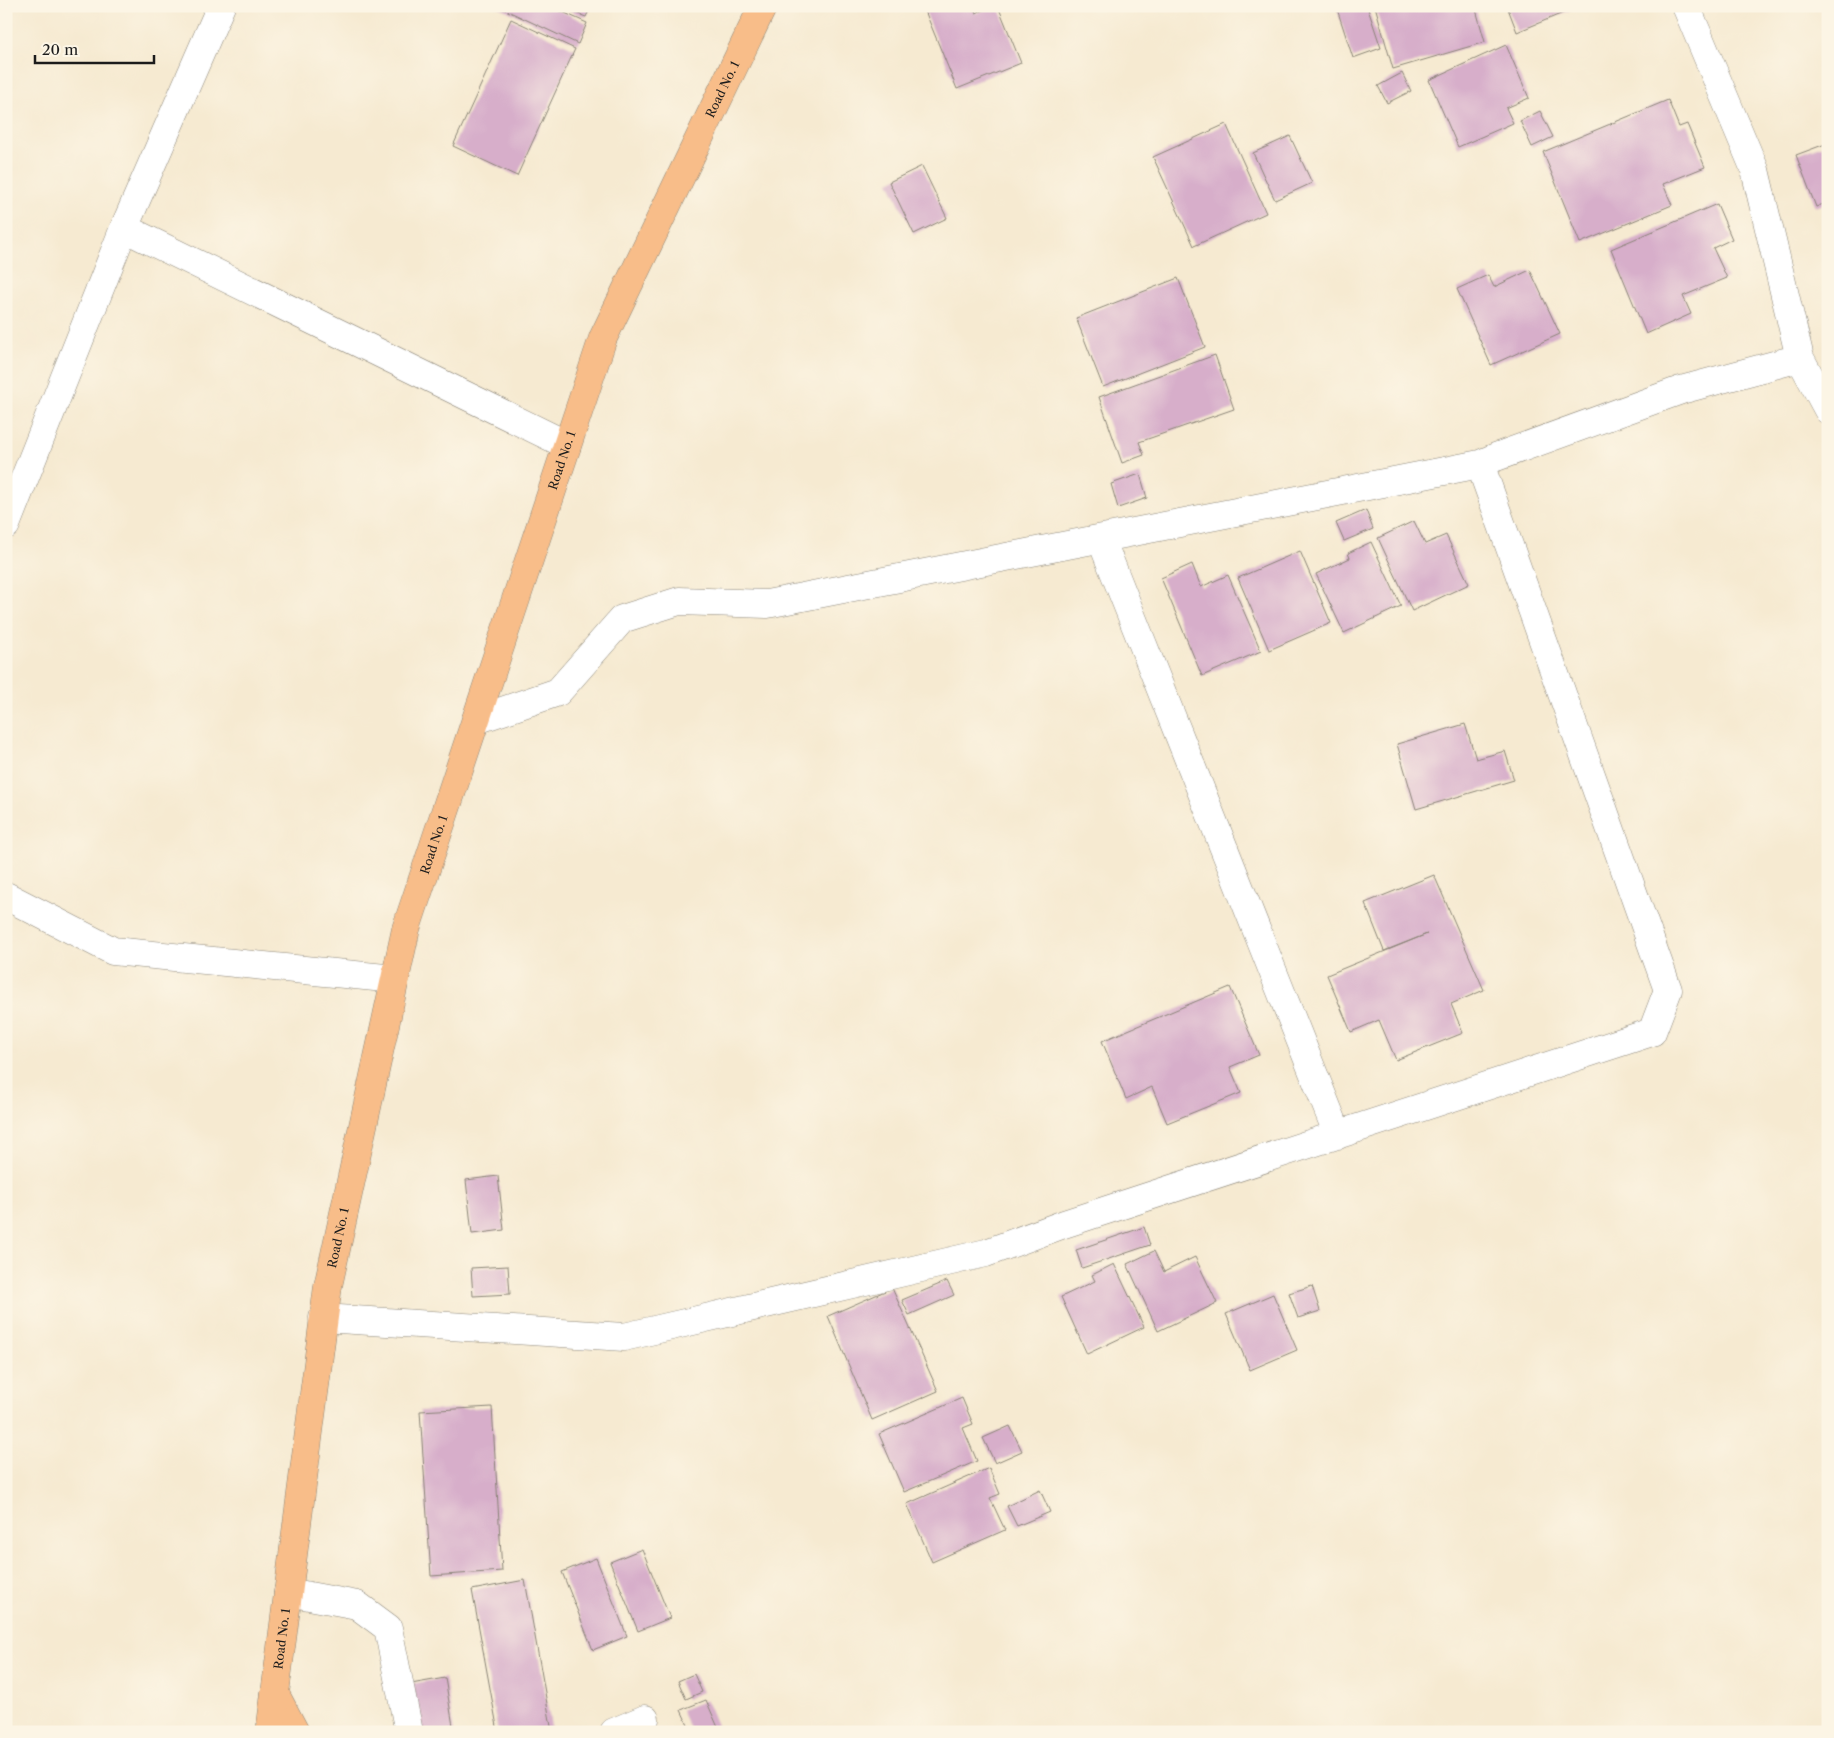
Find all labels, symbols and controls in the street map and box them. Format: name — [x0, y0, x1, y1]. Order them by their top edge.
scale bar — [35, 32, 154, 64]
text: 20 m — [42, 40, 78, 59]
street label: Road No. 1 — [702, 58, 742, 120]
street label: Road No. 1 — [545, 429, 578, 492]
street label: Road No. 1 — [417, 813, 450, 876]
street label: Road No. 1 — [324, 1206, 352, 1269]
street label: Road No. 1 — [270, 1607, 293, 1670]

